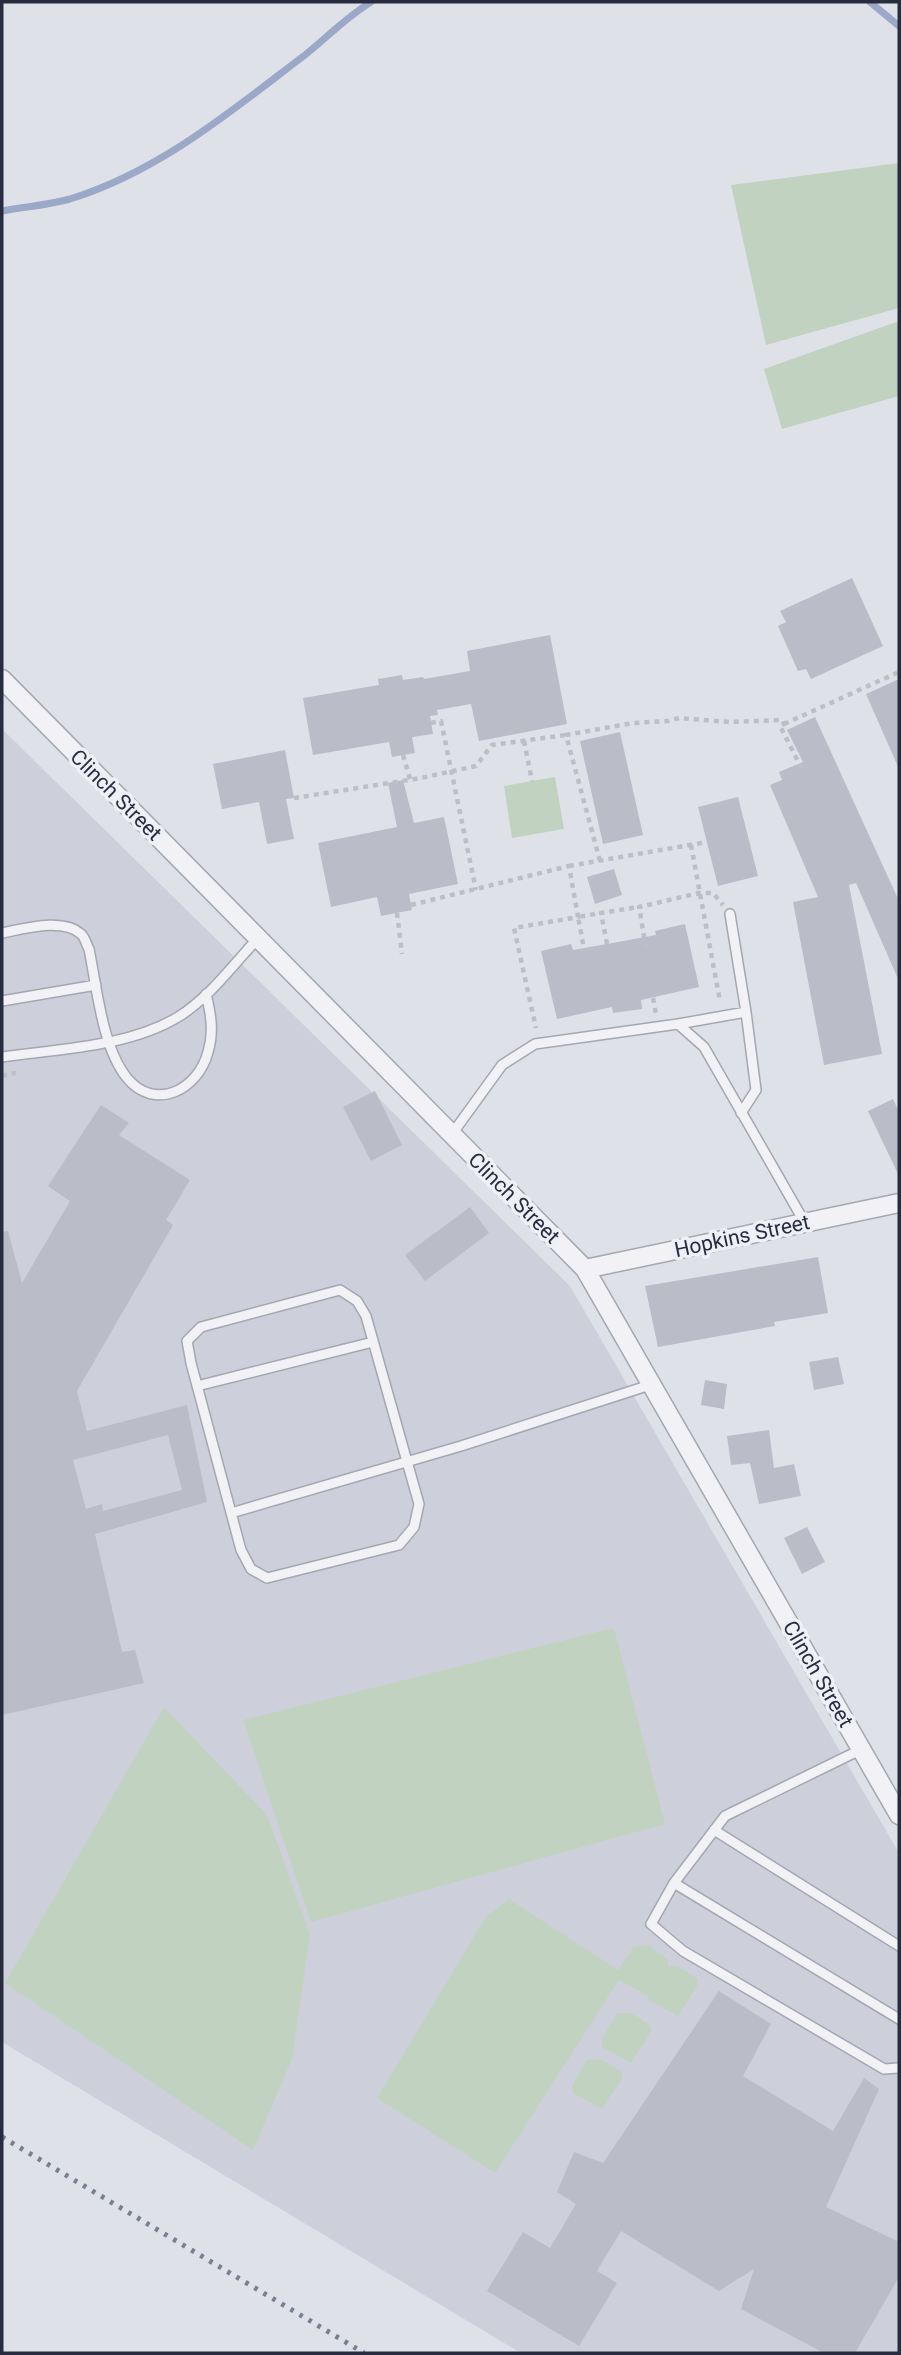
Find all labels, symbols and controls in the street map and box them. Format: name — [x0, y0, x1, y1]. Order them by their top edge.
street label: Clinch Street — [66, 745, 167, 846]
street label: Clinch Street — [464, 1148, 565, 1249]
street label: Hopkins Street — [672, 1210, 812, 1262]
street label: Clinch Street — [778, 1617, 858, 1731]

